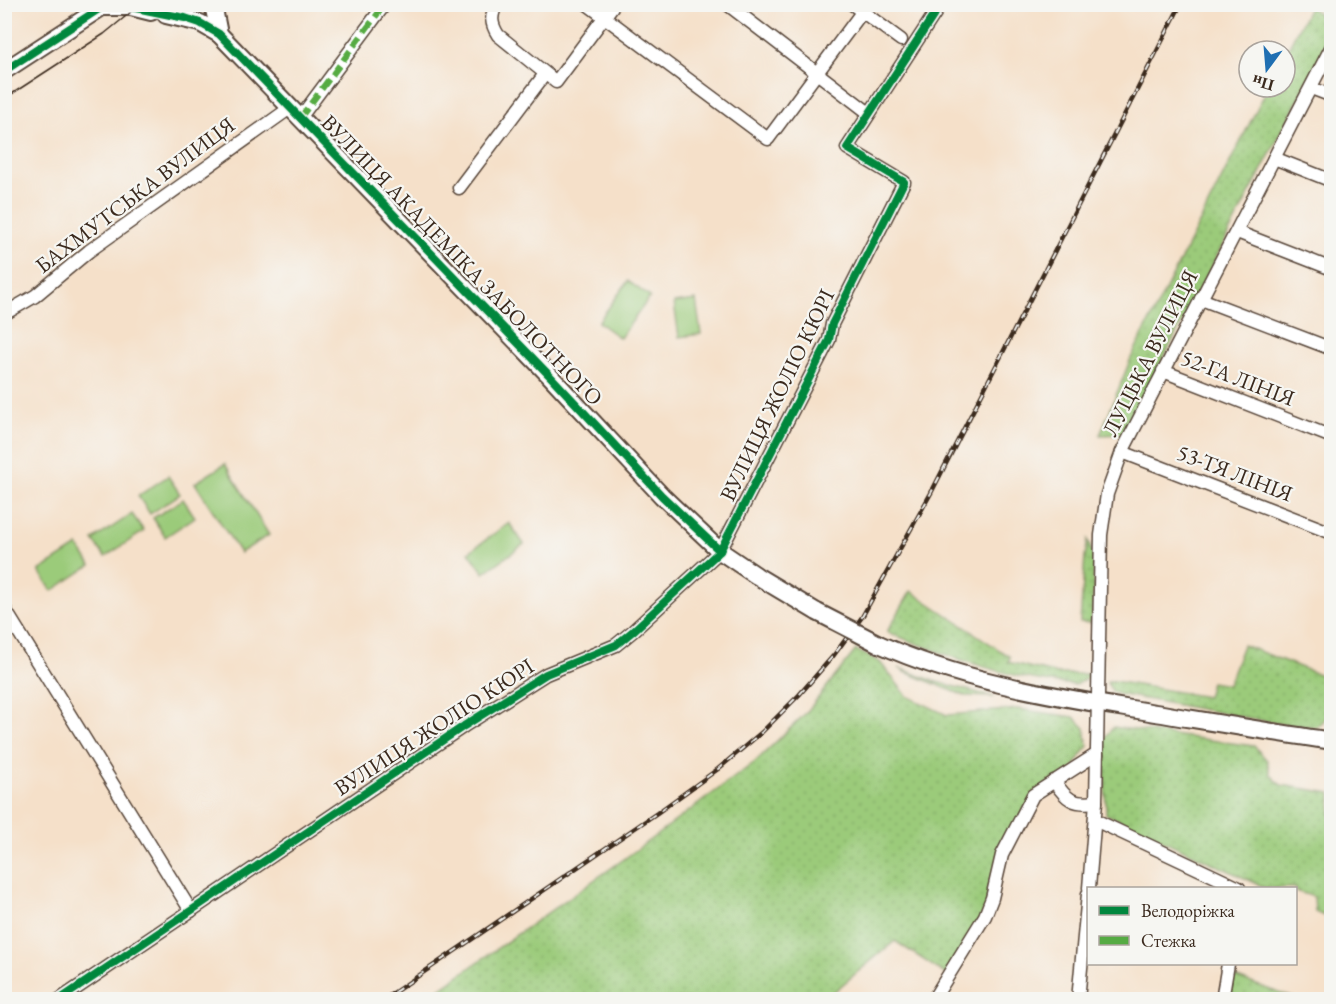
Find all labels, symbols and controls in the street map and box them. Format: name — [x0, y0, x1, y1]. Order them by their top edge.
north arrow — [1237, 39, 1297, 99]
text: Пн — [1250, 70, 1276, 96]
street label: ВУЛИЦЯ АКАДЕМІКА ЗАБОЛОТНОГО — [315, 108, 609, 412]
street label: БАХМУТСЬКА ВУЛИЦЯ — [29, 110, 241, 280]
street label: ЛУЦЬКА ВУЛИЦЯ — [1095, 265, 1205, 441]
street label: ВУЛИЦЯ ЖОЛІО КЮРІ — [713, 284, 841, 506]
street label: 52-ГА ЛІНІЯ — [1177, 343, 1299, 413]
street label: 53-ТЯ ЛІНІЯ — [1173, 438, 1297, 508]
street label: ВУЛИЦЯ ЖОЛІО КЮРІ — [329, 651, 540, 802]
legend — [1087, 887, 1297, 965]
text: Велодоріжка — [1141, 899, 1236, 922]
text: Стежка — [1141, 929, 1197, 952]

